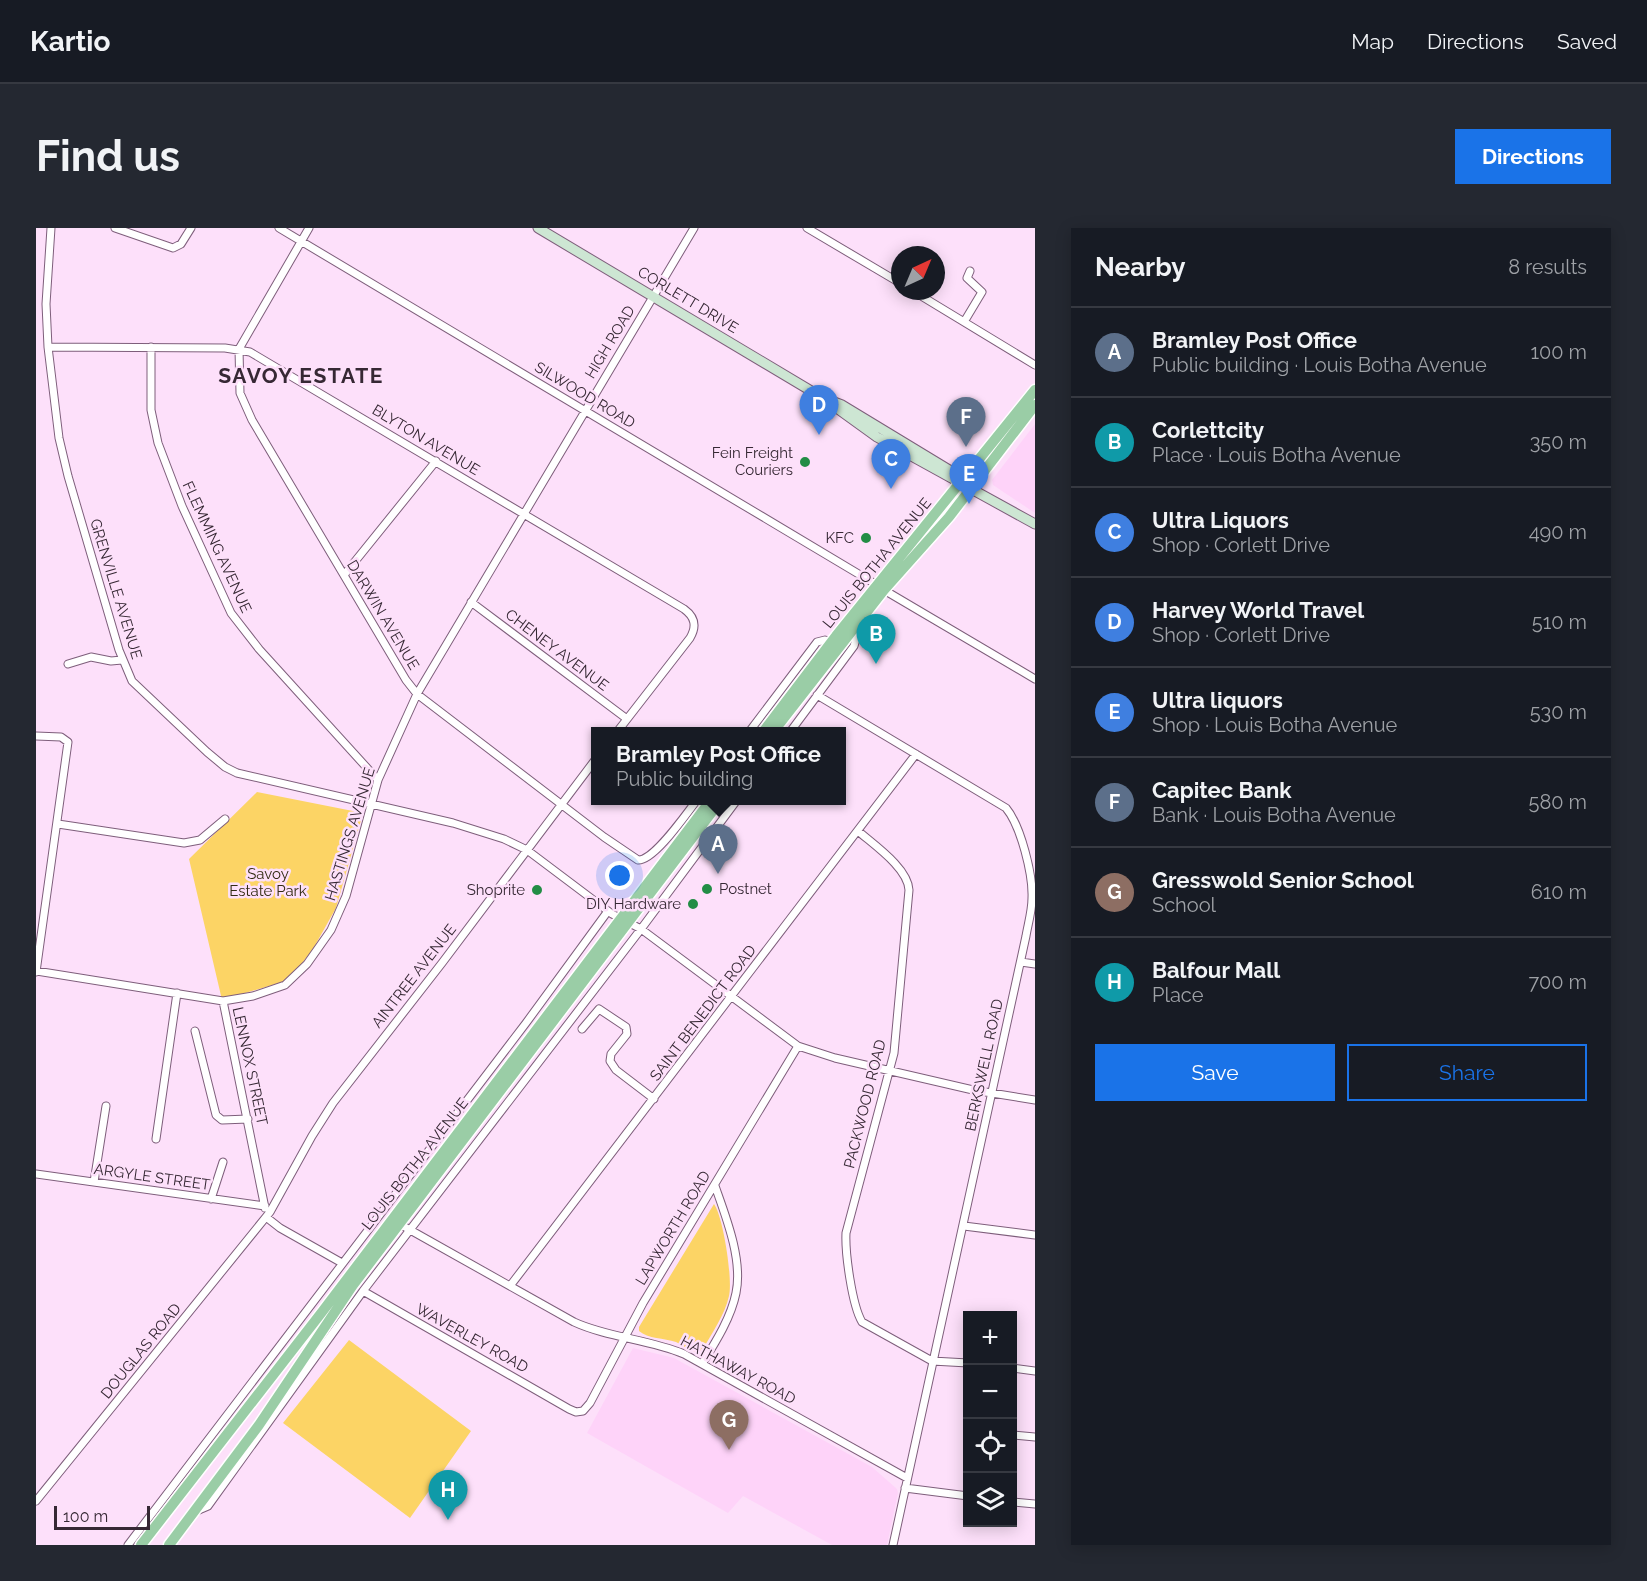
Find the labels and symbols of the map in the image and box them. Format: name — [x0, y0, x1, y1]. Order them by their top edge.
north arrow — [891, 246, 945, 300]
street label: CORLETT DRIVE — [634, 263, 742, 337]
street label: HIGH ROAD — [581, 302, 639, 382]
street label: SILWOOD ROAD — [532, 358, 639, 432]
district label: SAVOY ESTATE — [218, 363, 384, 388]
pin: D — [800, 386, 838, 435]
pin: F — [946, 398, 986, 447]
street label: BLYTON AVENUE — [369, 401, 483, 479]
pin: C — [872, 440, 910, 489]
place label: Fein Freight Couriers — [712, 444, 793, 479]
pin: E — [950, 454, 988, 504]
marker: Fein Freight Couriers — [798, 455, 812, 469]
street label: FLEMMING AVENUE — [179, 478, 255, 616]
street label: LOUIS BOTHA AVENUE — [819, 494, 935, 632]
street label: GRENVILLE AVENUE — [86, 517, 146, 661]
place label: KFC — [825, 529, 854, 547]
marker: KFC — [859, 531, 873, 545]
street label: DARWIN AVENUE — [343, 557, 423, 673]
street label: CHENEY AVENUE — [502, 605, 612, 695]
pin: B — [856, 614, 896, 664]
street label: HASTINGS AVENUE — [321, 765, 379, 903]
pin: A — [698, 824, 738, 874]
your location — [605, 861, 634, 890]
park label: Savoy Estate Park — [229, 865, 307, 900]
place label: Postnet — [719, 880, 772, 898]
place label: Shoprite — [467, 881, 525, 899]
marker: Postnet — [700, 882, 714, 896]
marker: Shoprite — [530, 883, 544, 897]
place label: DIY Hardware — [586, 895, 681, 913]
marker: DIY Hardware — [686, 897, 700, 911]
street label: AINTREE AVENUE — [368, 921, 460, 1031]
street label: SAINT BENEDICT ROAD — [646, 941, 760, 1085]
street label: BERKSWELL ROAD — [961, 997, 1007, 1133]
street label: LENNOX STREET — [229, 1005, 271, 1127]
street label: PACKWOOD ROAD — [840, 1037, 890, 1170]
street label: LOUIS BOTHA AVENUE — [358, 1095, 472, 1233]
street label: ARGYLE STREET — [93, 1160, 211, 1194]
street label: LAPWORTH ROAD — [632, 1167, 714, 1288]
street label: DOUGLAS ROAD — [97, 1300, 185, 1402]
street label: WAVERLEY ROAD — [413, 1300, 532, 1376]
street label: HATHAWAY ROAD — [677, 1332, 799, 1408]
pin: G — [710, 1400, 748, 1450]
pin: H — [428, 1470, 468, 1520]
scale bar — [54, 1503, 150, 1530]

